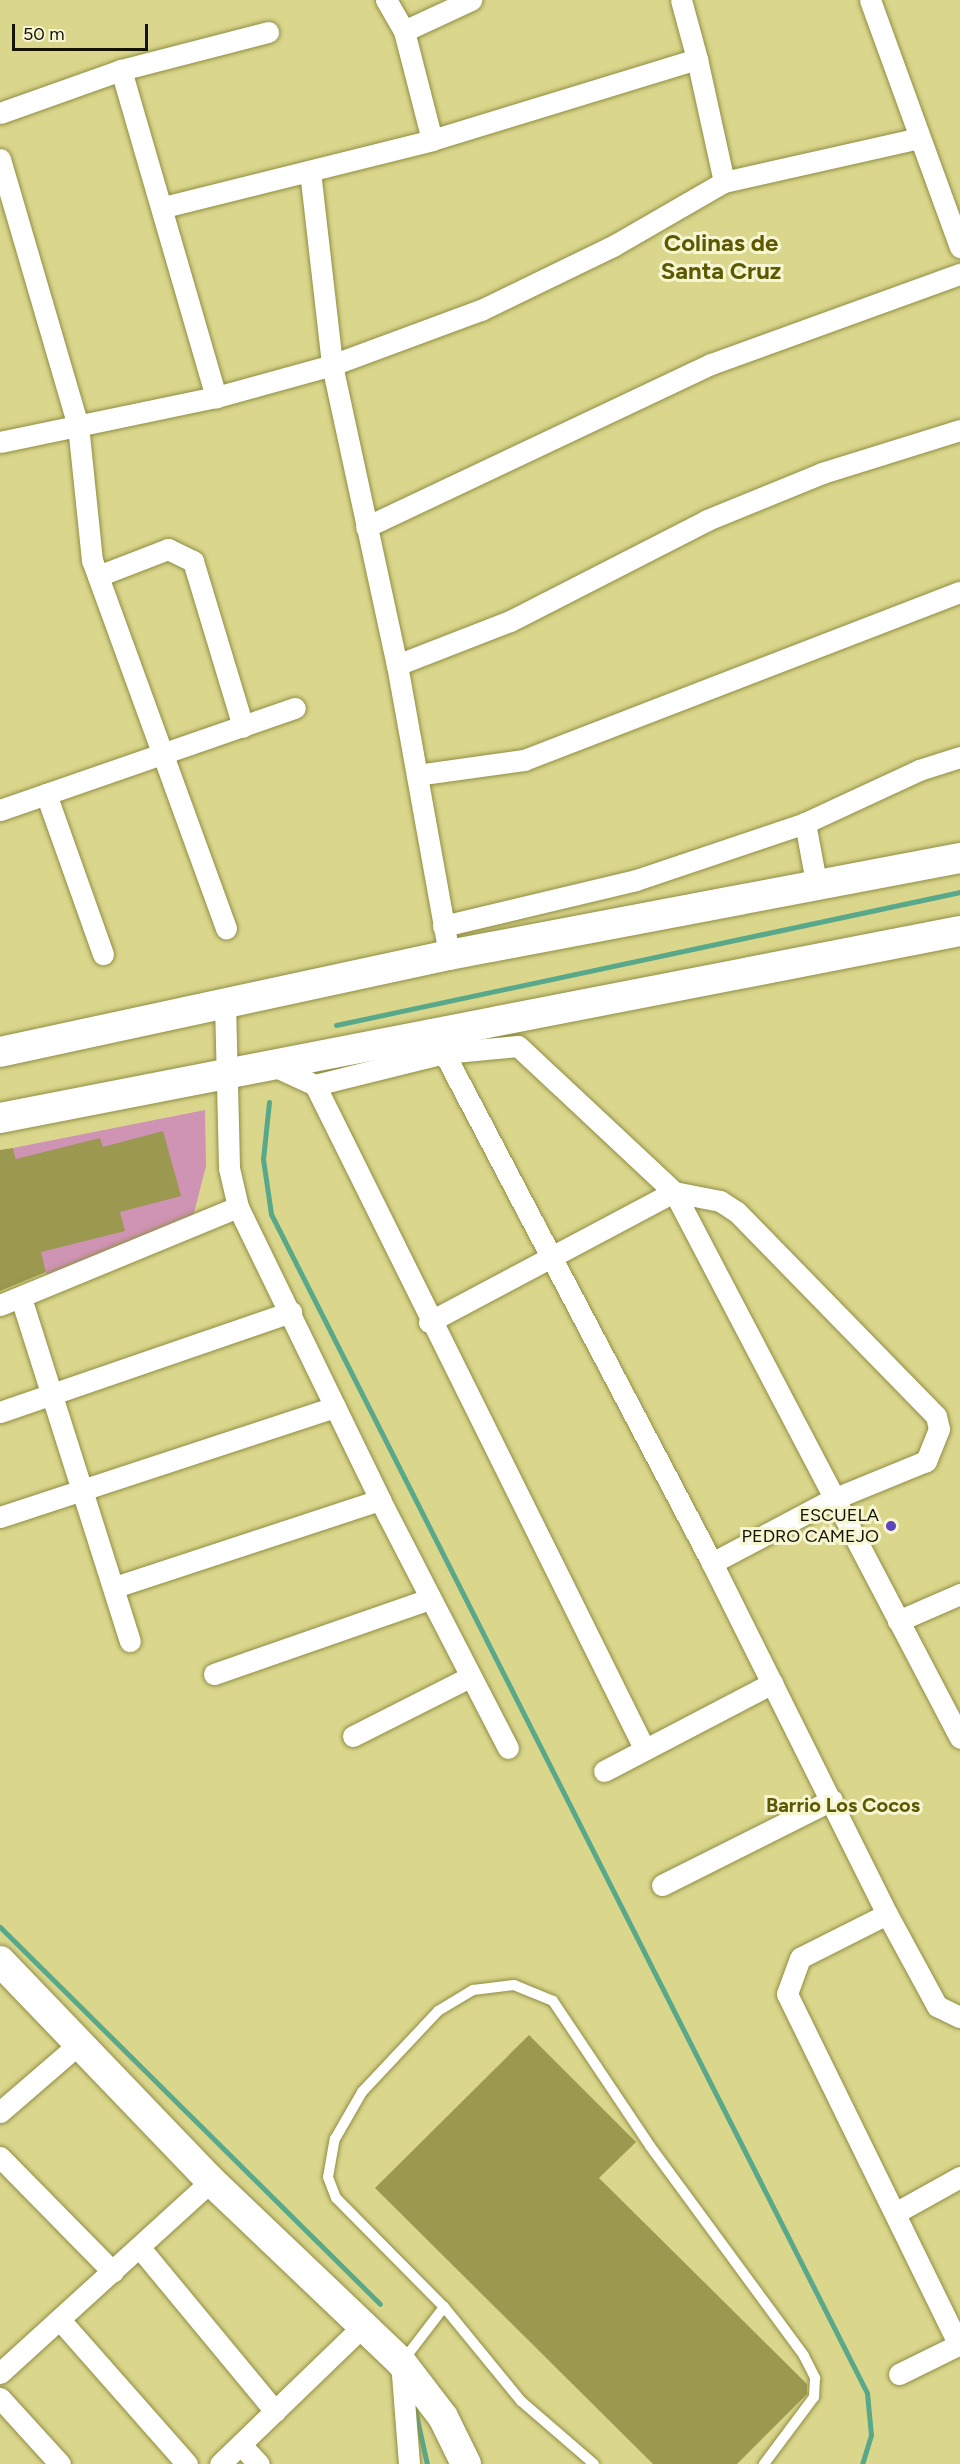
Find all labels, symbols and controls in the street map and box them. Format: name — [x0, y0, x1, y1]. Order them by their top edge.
scale bar — [15, 12, 152, 50]
text: 50 m — [23, 23, 65, 45]
district label: Colinas de Santa Cruz — [661, 229, 781, 285]
place label: ESCUELA PEDRO CAMEJO — [742, 1505, 879, 1547]
marker: ESCUELA PEDRO CAMEJO — [884, 1519, 898, 1533]
district label: Barrio Los Cocos — [766, 1793, 920, 1817]

